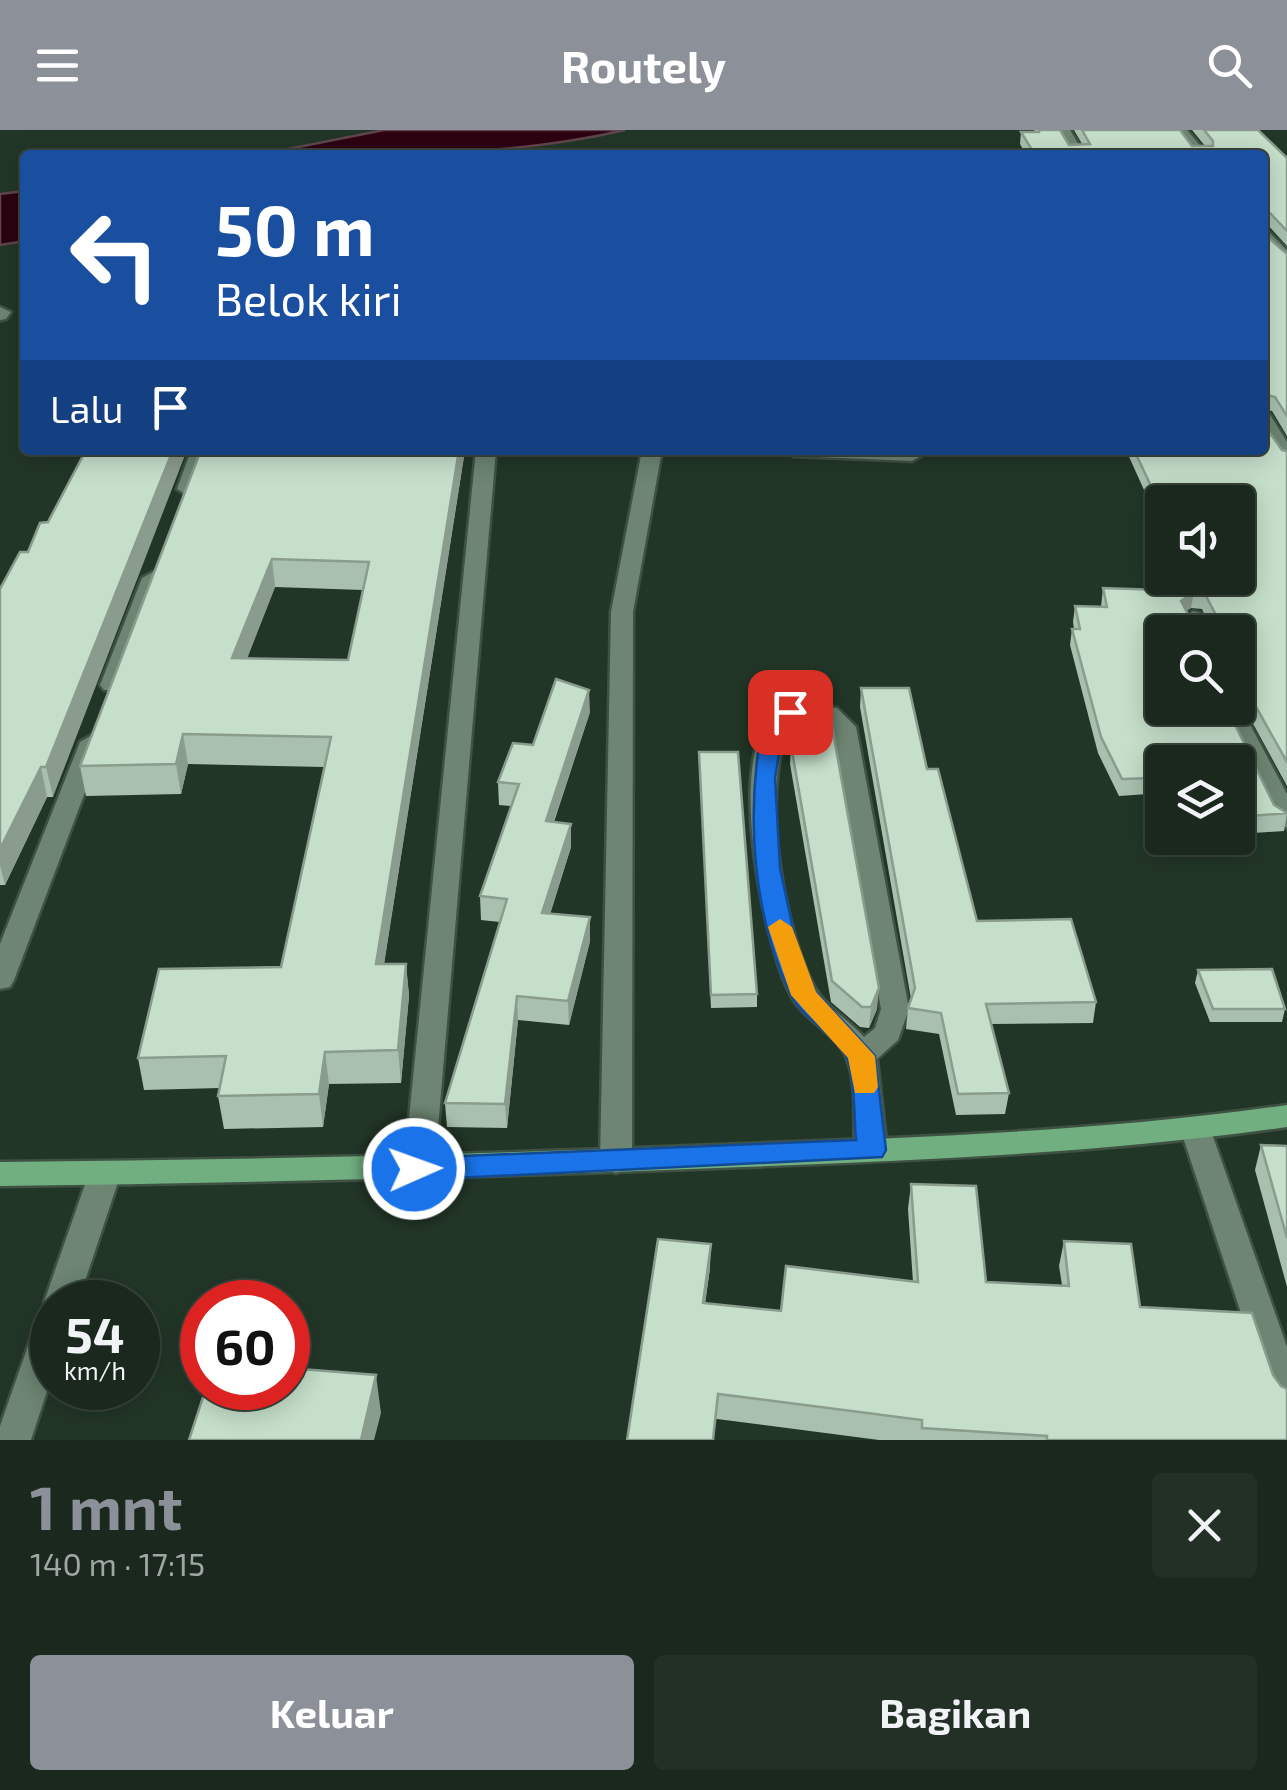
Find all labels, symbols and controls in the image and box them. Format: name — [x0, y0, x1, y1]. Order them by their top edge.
icon: menu — [30, 38, 85, 93]
text: Routely — [561, 38, 726, 92]
icon: search — [1202, 38, 1257, 93]
text: 50 m — [215, 186, 375, 270]
icon: left — [50, 190, 180, 320]
text: Belok kiri — [215, 271, 402, 325]
icon: arrive — [143, 380, 198, 435]
text: Lalu — [50, 385, 123, 431]
map controls — [1145, 485, 1255, 855]
button: sound — [1145, 485, 1255, 595]
button: search — [1145, 615, 1255, 725]
pin — [748, 670, 833, 755]
icon: arrive — [763, 685, 818, 740]
button: layers — [1145, 745, 1255, 855]
position arrow — [362, 1117, 466, 1221]
speed limit sign: 60 — [180, 1280, 310, 1410]
text: 54 — [65, 1303, 125, 1363]
text: km/h — [64, 1355, 126, 1385]
text: 1 mnt — [30, 1470, 182, 1542]
button: close — [1152, 1473, 1257, 1578]
text: 140 m · 17:15 — [30, 1544, 205, 1582]
button: Keluar — [30, 1655, 634, 1770]
button: Bagikan — [654, 1655, 1257, 1770]

